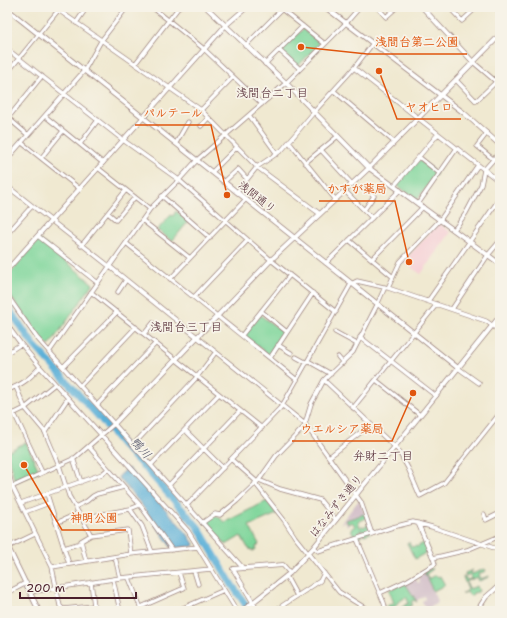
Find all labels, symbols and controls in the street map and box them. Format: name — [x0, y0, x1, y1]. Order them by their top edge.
callout: 浅間台第二公園 — [367, 30, 467, 54]
text: 浅間台第二公園 — [375, 34, 459, 50]
district label: 浅間台二丁目 — [236, 85, 308, 101]
callout: ヤオヒロ — [397, 95, 461, 119]
text: ヤオヒロ — [405, 99, 453, 115]
callout: パルテール — [135, 101, 211, 125]
text: パルテール — [143, 105, 203, 121]
callout: かすが薬局 — [319, 177, 395, 201]
street label: 浅間通り — [235, 178, 279, 216]
text: かすが薬局 — [327, 181, 387, 197]
district label: 浅間台三丁目 — [150, 319, 222, 335]
callout: ウエルシア薬局 — [292, 417, 392, 441]
text: ウエルシア薬局 — [300, 421, 384, 437]
water label: 鴨川 — [127, 434, 155, 462]
district label: 弁財二丁目 — [353, 448, 413, 464]
street label: はなみずき通り — [306, 472, 366, 540]
callout: 神明公園 — [62, 506, 126, 530]
text: 神明公園 — [70, 510, 118, 526]
scale bar — [20, 574, 136, 600]
text: 200 m — [26, 580, 65, 596]

